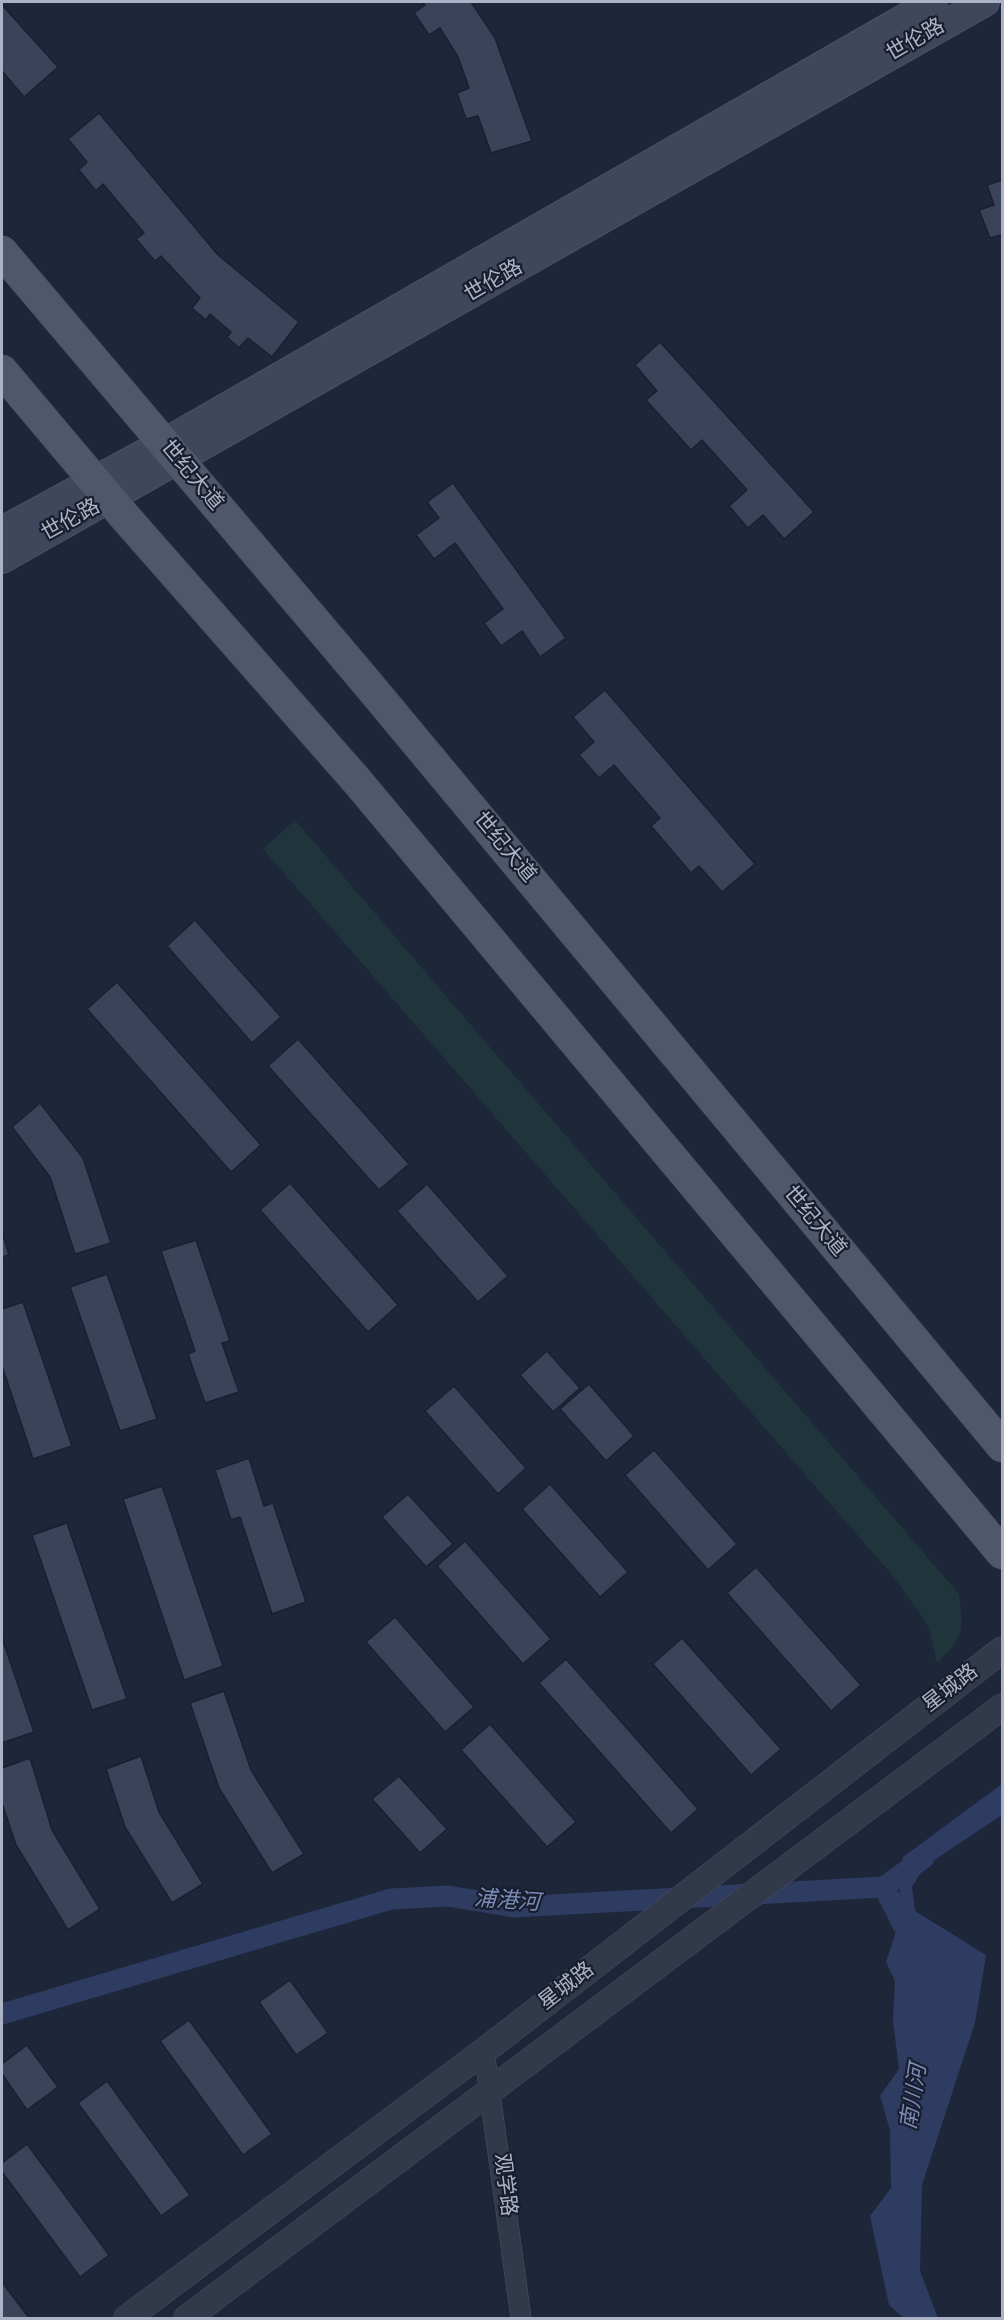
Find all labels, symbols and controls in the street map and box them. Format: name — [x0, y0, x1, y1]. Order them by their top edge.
street label: 世伦路 — [882, 14, 950, 68]
street label: 世伦路 — [460, 255, 528, 309]
street label: 世纪大道 — [154, 436, 228, 516]
street label: 世伦路 — [37, 495, 105, 547]
street label: 世纪大道 — [467, 808, 541, 888]
street label: 世纪大道 — [777, 1182, 851, 1262]
street label: 星城路 — [918, 1660, 984, 1718]
water label: 浦港河 — [473, 1887, 541, 1917]
street label: 星城路 — [534, 1958, 600, 2016]
water label: 南川河 — [897, 2062, 933, 2132]
street label: 观学路 — [488, 2152, 520, 2218]

